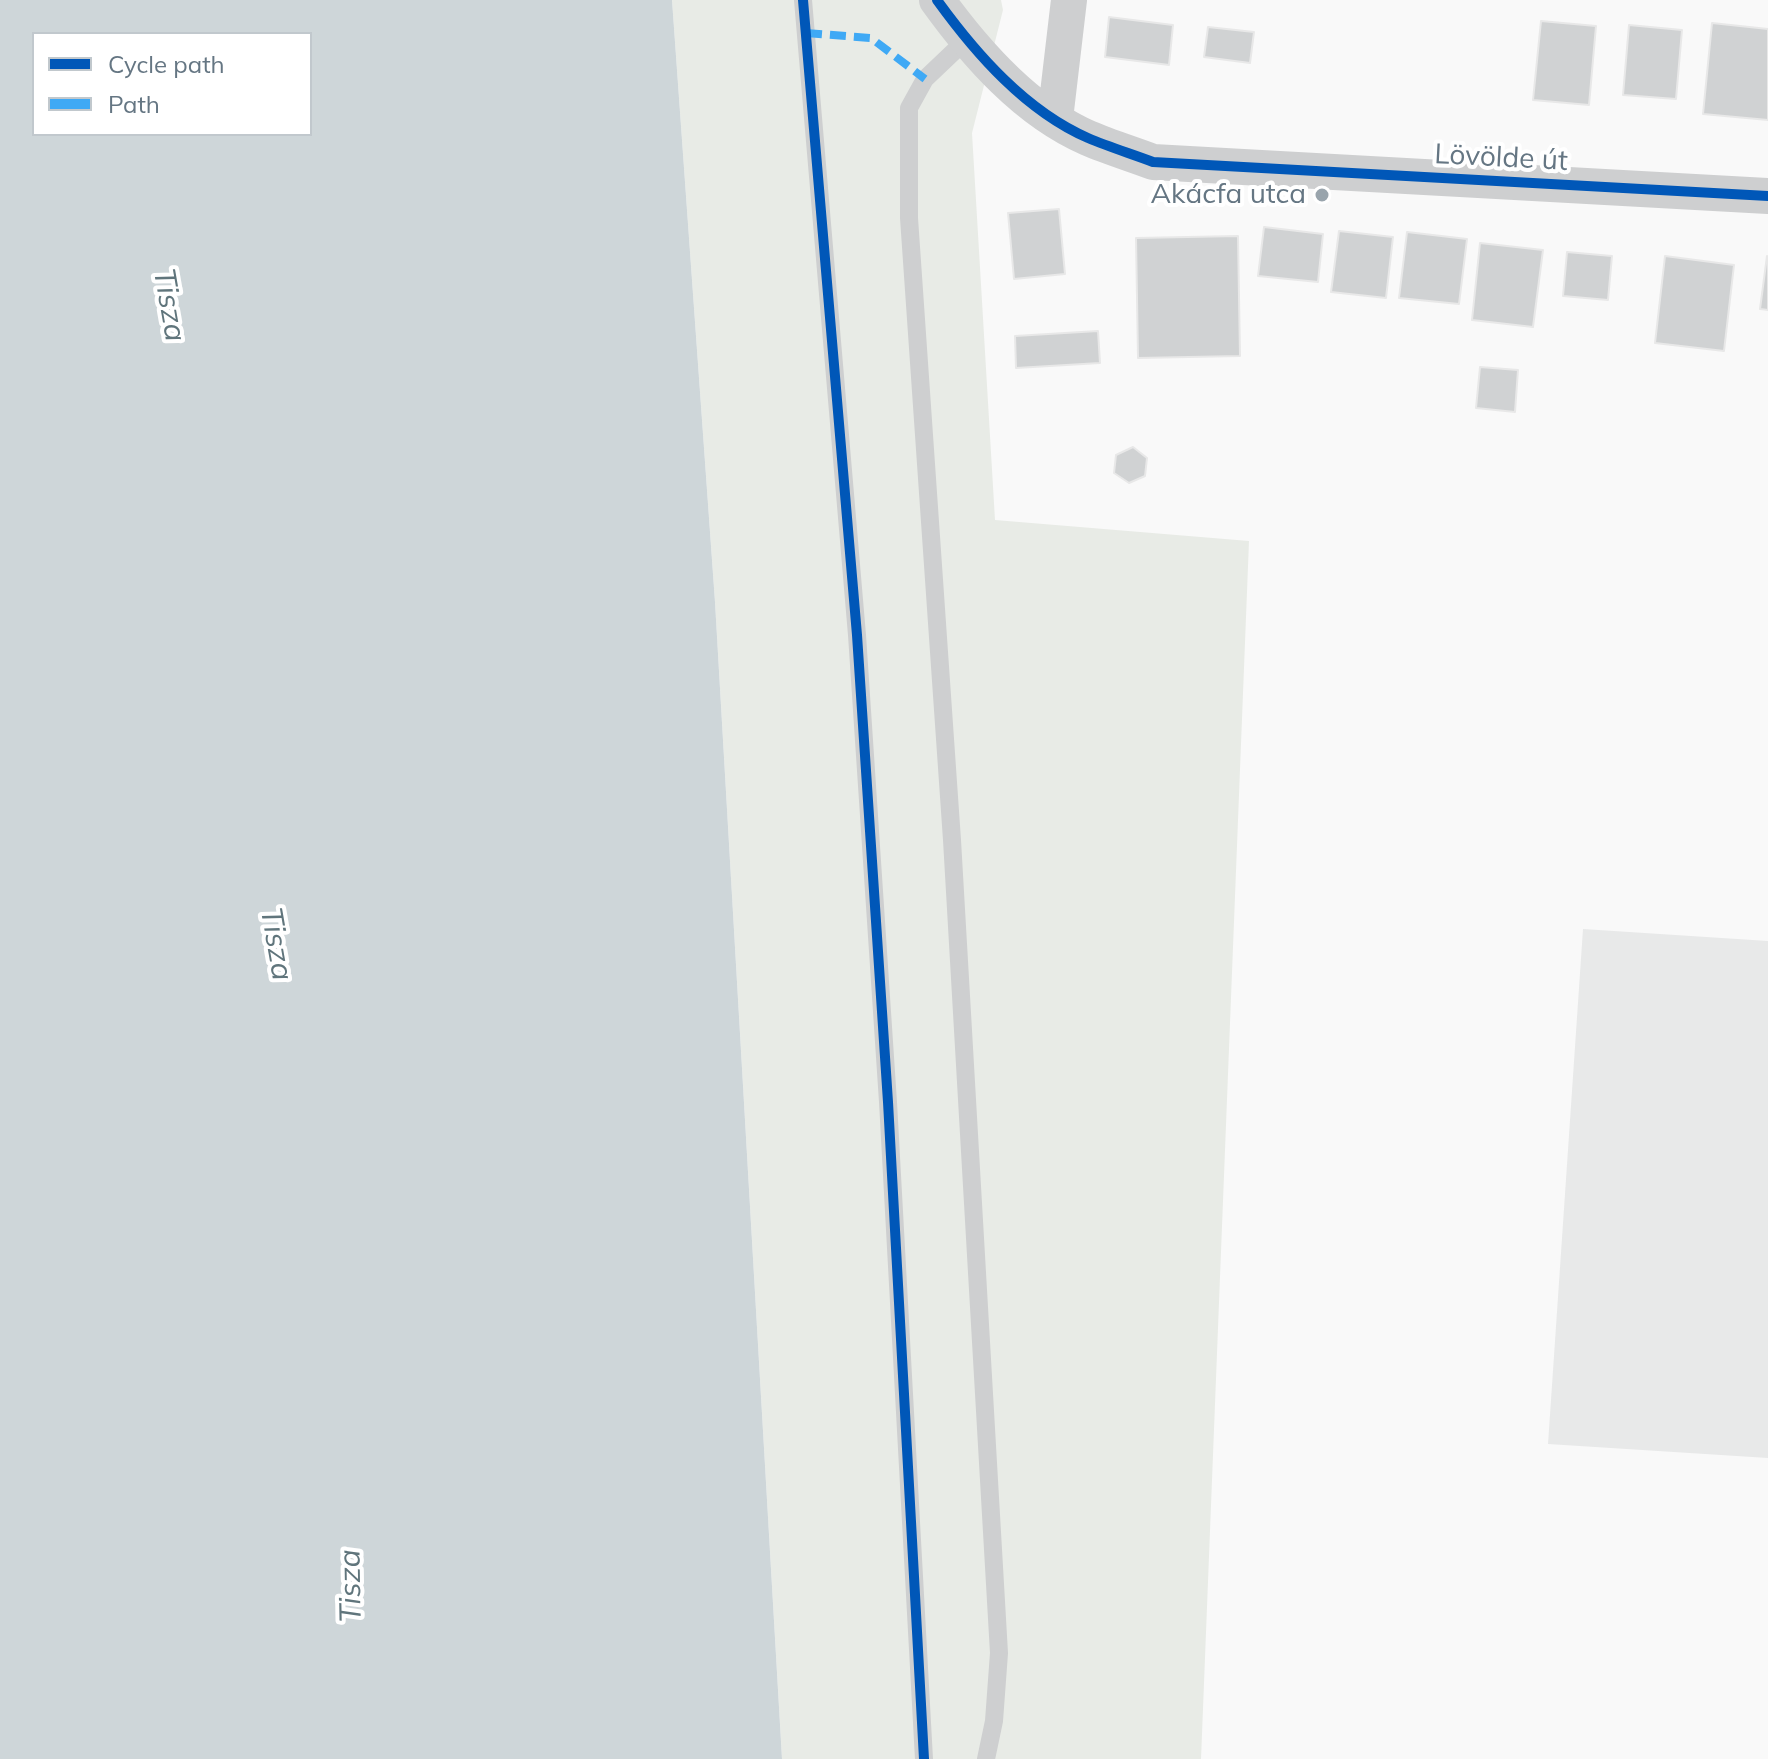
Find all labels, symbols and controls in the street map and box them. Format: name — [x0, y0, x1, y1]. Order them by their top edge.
legend — [32, 32, 312, 136]
text: Cycle path — [108, 49, 225, 79]
text: Path — [108, 89, 160, 119]
street label: Lövölde út — [1433, 138, 1569, 178]
place label: Akácfa utca — [1151, 178, 1306, 212]
marker: Akácfa utca — [1313, 186, 1331, 204]
water label: Tisza — [145, 266, 193, 344]
water label: Tisza — [252, 905, 300, 983]
water label: Tisza — [332, 1549, 370, 1623]

